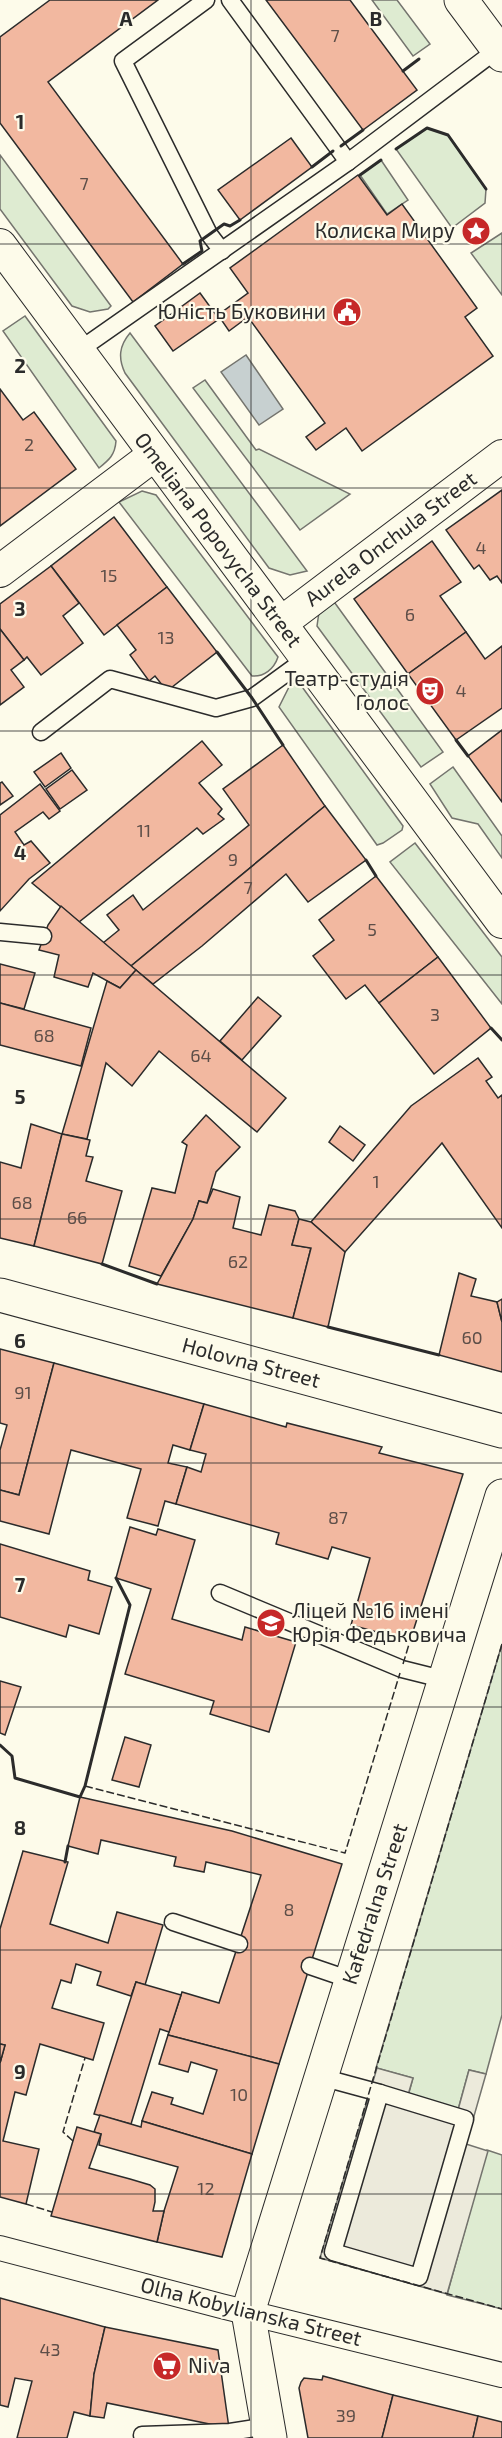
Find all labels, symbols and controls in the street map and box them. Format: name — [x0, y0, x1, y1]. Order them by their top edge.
text: A — [119, 6, 133, 30]
text: B — [370, 6, 382, 30]
house number: 7 — [330, 24, 340, 46]
text: 1 — [16, 109, 24, 133]
house number: 7 — [79, 172, 89, 194]
place icon: Колиска Миру — [460, 215, 492, 247]
place label: Колиска Миру — [315, 217, 455, 243]
public building icon: Юність Буковини — [331, 296, 363, 328]
place label: Юність Буковини — [158, 298, 326, 324]
text: 2 — [14, 353, 26, 377]
street label: Omeliana Popovycha Street — [130, 427, 308, 651]
house number: 2 — [24, 433, 34, 455]
street label: Aurela Onchula Street — [299, 465, 481, 610]
house number: 4 — [475, 536, 487, 558]
house number: 15 — [101, 564, 117, 586]
text: 3 — [14, 596, 26, 620]
house number: 6 — [405, 603, 415, 625]
house number: 13 — [157, 626, 175, 648]
place label: Театр-студія Голос — [284, 665, 409, 714]
theatre icon: Театр-студія Голос — [414, 675, 446, 707]
house number: 4 — [455, 679, 467, 701]
house number: 11 — [137, 819, 151, 841]
text: 4 — [14, 840, 27, 864]
house number: 9 — [228, 848, 238, 870]
house number: 7 — [243, 876, 253, 898]
house number: 5 — [367, 918, 377, 940]
house number: 3 — [430, 1003, 440, 1025]
house number: 68 — [33, 1024, 55, 1046]
house number: 64 — [190, 1044, 212, 1066]
text: 5 — [14, 1084, 26, 1108]
house number: 1 — [372, 1170, 380, 1192]
house number: 68 — [11, 1191, 33, 1213]
house number: 66 — [67, 1206, 87, 1228]
house number: 62 — [228, 1250, 248, 1272]
house number: 60 — [461, 1326, 483, 1348]
text: 6 — [14, 1328, 26, 1352]
street label: Holovna Street — [180, 1331, 323, 1392]
house number: 91 — [14, 1381, 32, 1403]
house number: 87 — [328, 1506, 348, 1528]
text: 7 — [15, 1572, 26, 1596]
place label: Ліцей №16 імені Юрія Федьковича — [292, 1597, 467, 1646]
school or university icon: Ліцей №16 імені Юрія Федьковича — [255, 1607, 287, 1639]
text: 8 — [14, 1815, 26, 1839]
street label: Kafedralna Street — [336, 1820, 411, 1987]
house number: 8 — [284, 1898, 294, 1920]
text: 9 — [14, 2059, 26, 2083]
house number: 10 — [230, 2083, 248, 2105]
house number: 12 — [197, 2177, 215, 2199]
street label: Olha Kobylianska Street — [138, 2271, 364, 2350]
house number: 43 — [39, 2338, 61, 2360]
supermarket icon: Niva — [151, 2350, 183, 2382]
place label: Niva — [188, 2352, 231, 2377]
house number: 39 — [336, 2404, 356, 2426]

